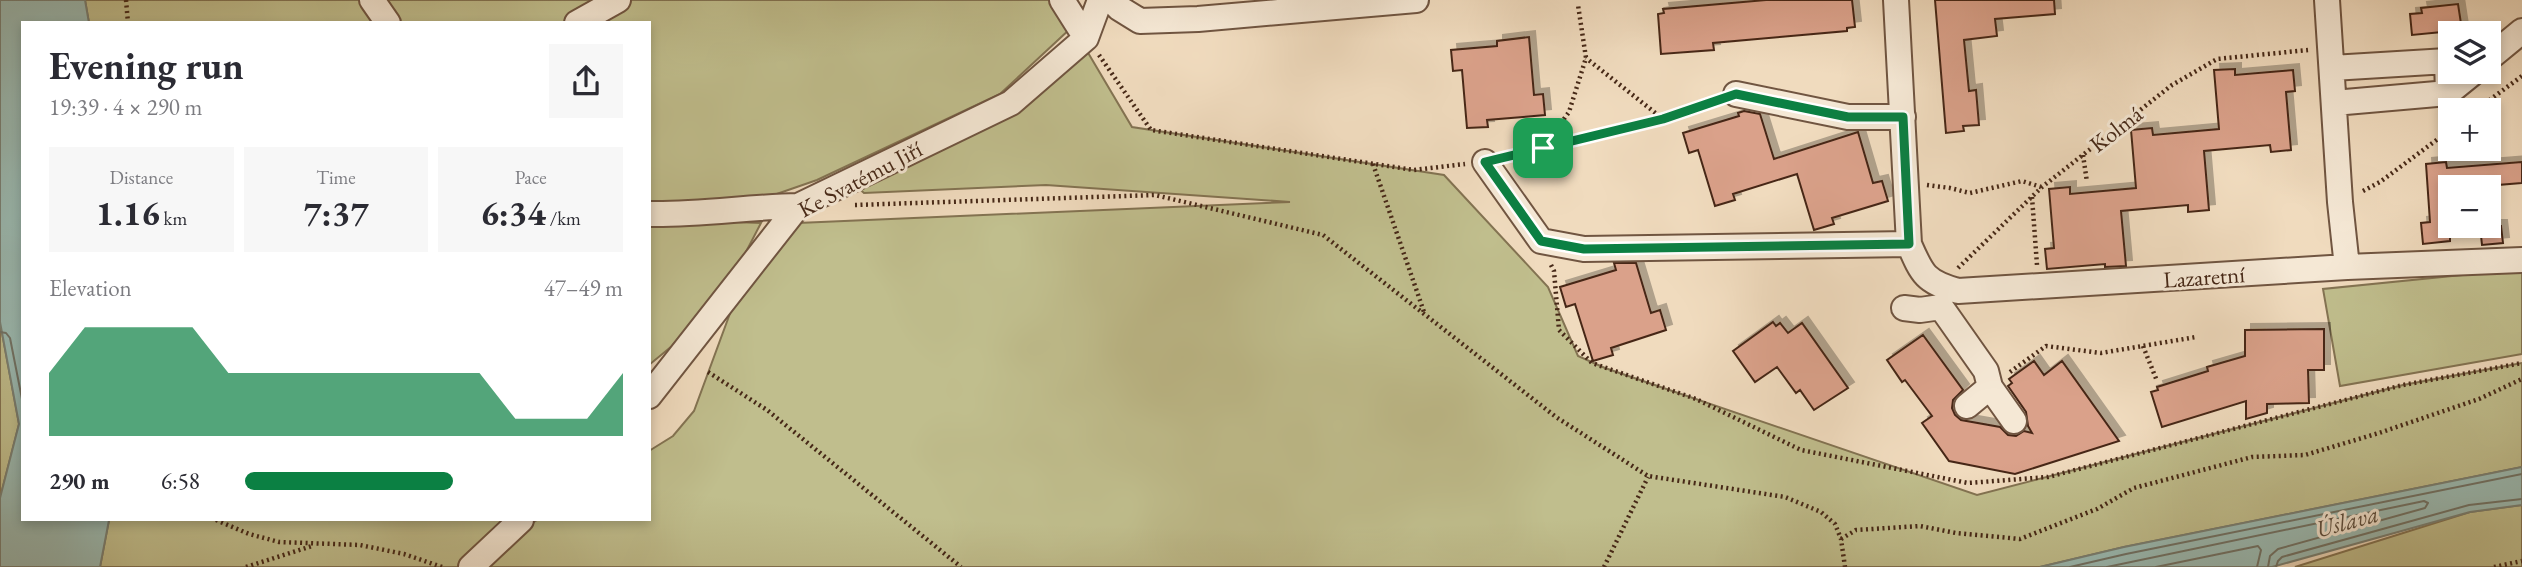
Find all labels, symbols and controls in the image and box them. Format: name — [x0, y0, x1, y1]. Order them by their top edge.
map controls — [2438, 21, 2501, 238]
button: layers — [2438, 21, 2501, 84]
text: Evening run — [49, 41, 244, 90]
button: share — [549, 44, 623, 118]
text: 19:39 · 4 × 290 m — [49, 92, 202, 122]
street label: Kolmá — [2083, 98, 2149, 159]
button: + — [2438, 98, 2501, 161]
pin — [1513, 118, 1573, 178]
icon: arrive — [1524, 129, 1562, 167]
street label: Ke Svatému Jiří — [793, 134, 928, 224]
text: Distance — [110, 165, 173, 190]
text: Time — [316, 165, 356, 190]
text: Pace — [515, 165, 547, 190]
button: − — [2438, 175, 2501, 238]
text: 1.16 — [95, 190, 160, 235]
text: 7:37 — [303, 190, 369, 235]
text: 6:34 — [480, 190, 546, 235]
text: km — [160, 206, 187, 231]
text: /km — [546, 206, 581, 231]
street label: Lazaretní — [2162, 259, 2246, 295]
text: Elevation — [49, 273, 132, 303]
text: 47–49 m — [544, 273, 623, 303]
text: 290 m — [49, 466, 110, 496]
text: 6:58 — [161, 466, 200, 496]
water label: Úslava — [2312, 498, 2382, 544]

